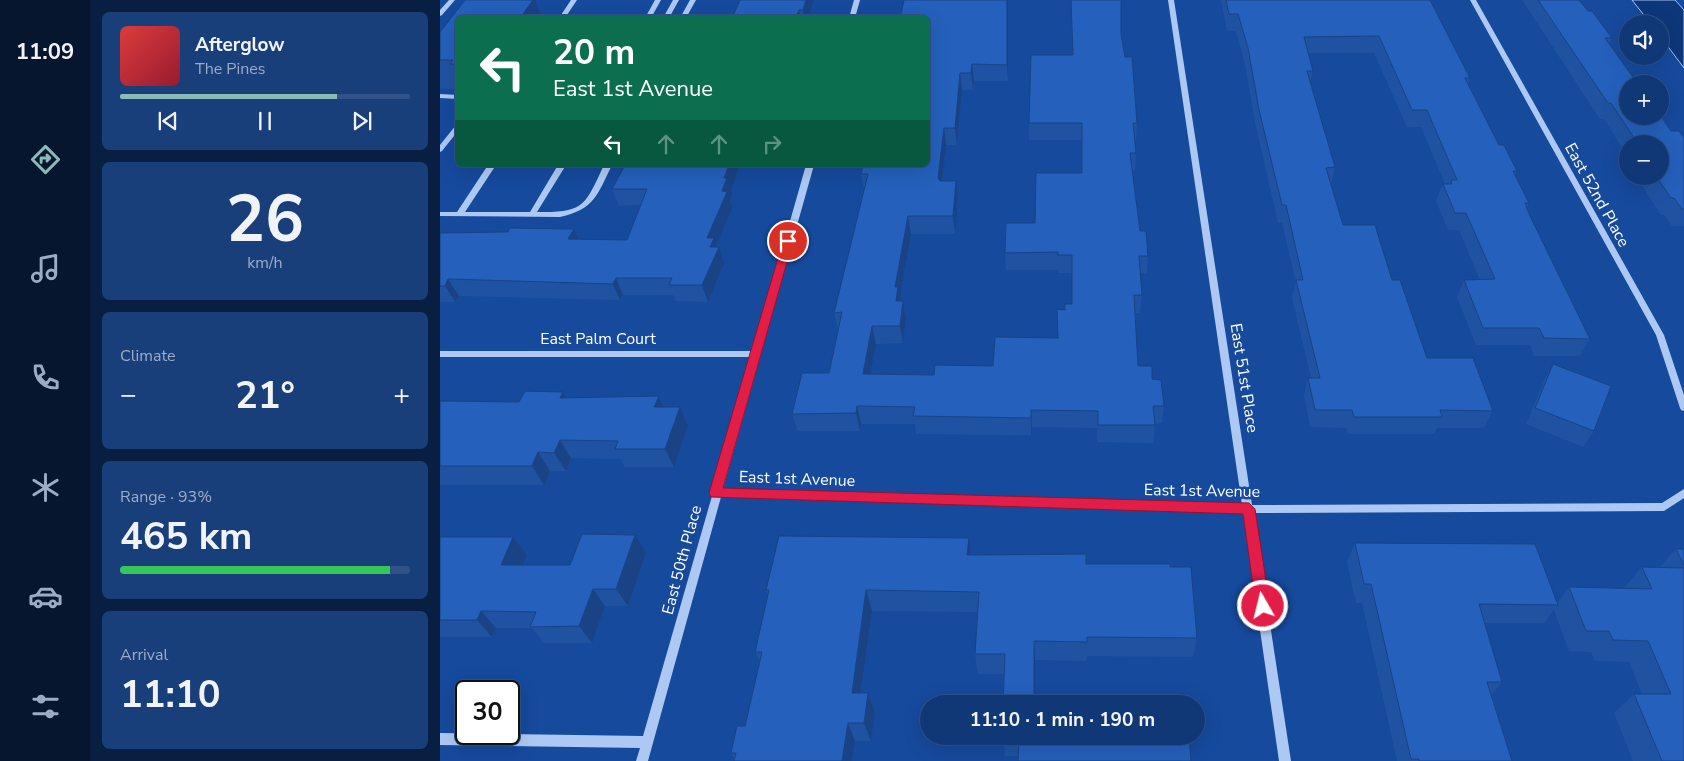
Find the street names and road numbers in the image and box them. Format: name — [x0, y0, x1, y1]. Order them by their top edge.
street label: East 52nd Place — [1559, 139, 1635, 251]
street label: East 51st Place — [1224, 322, 1264, 434]
street label: East Palm Court — [540, 328, 656, 350]
street label: East 1st Avenue — [738, 466, 856, 492]
street label: East 1st Avenue — [1144, 479, 1260, 503]
street label: East 50th Place — [657, 503, 707, 617]

